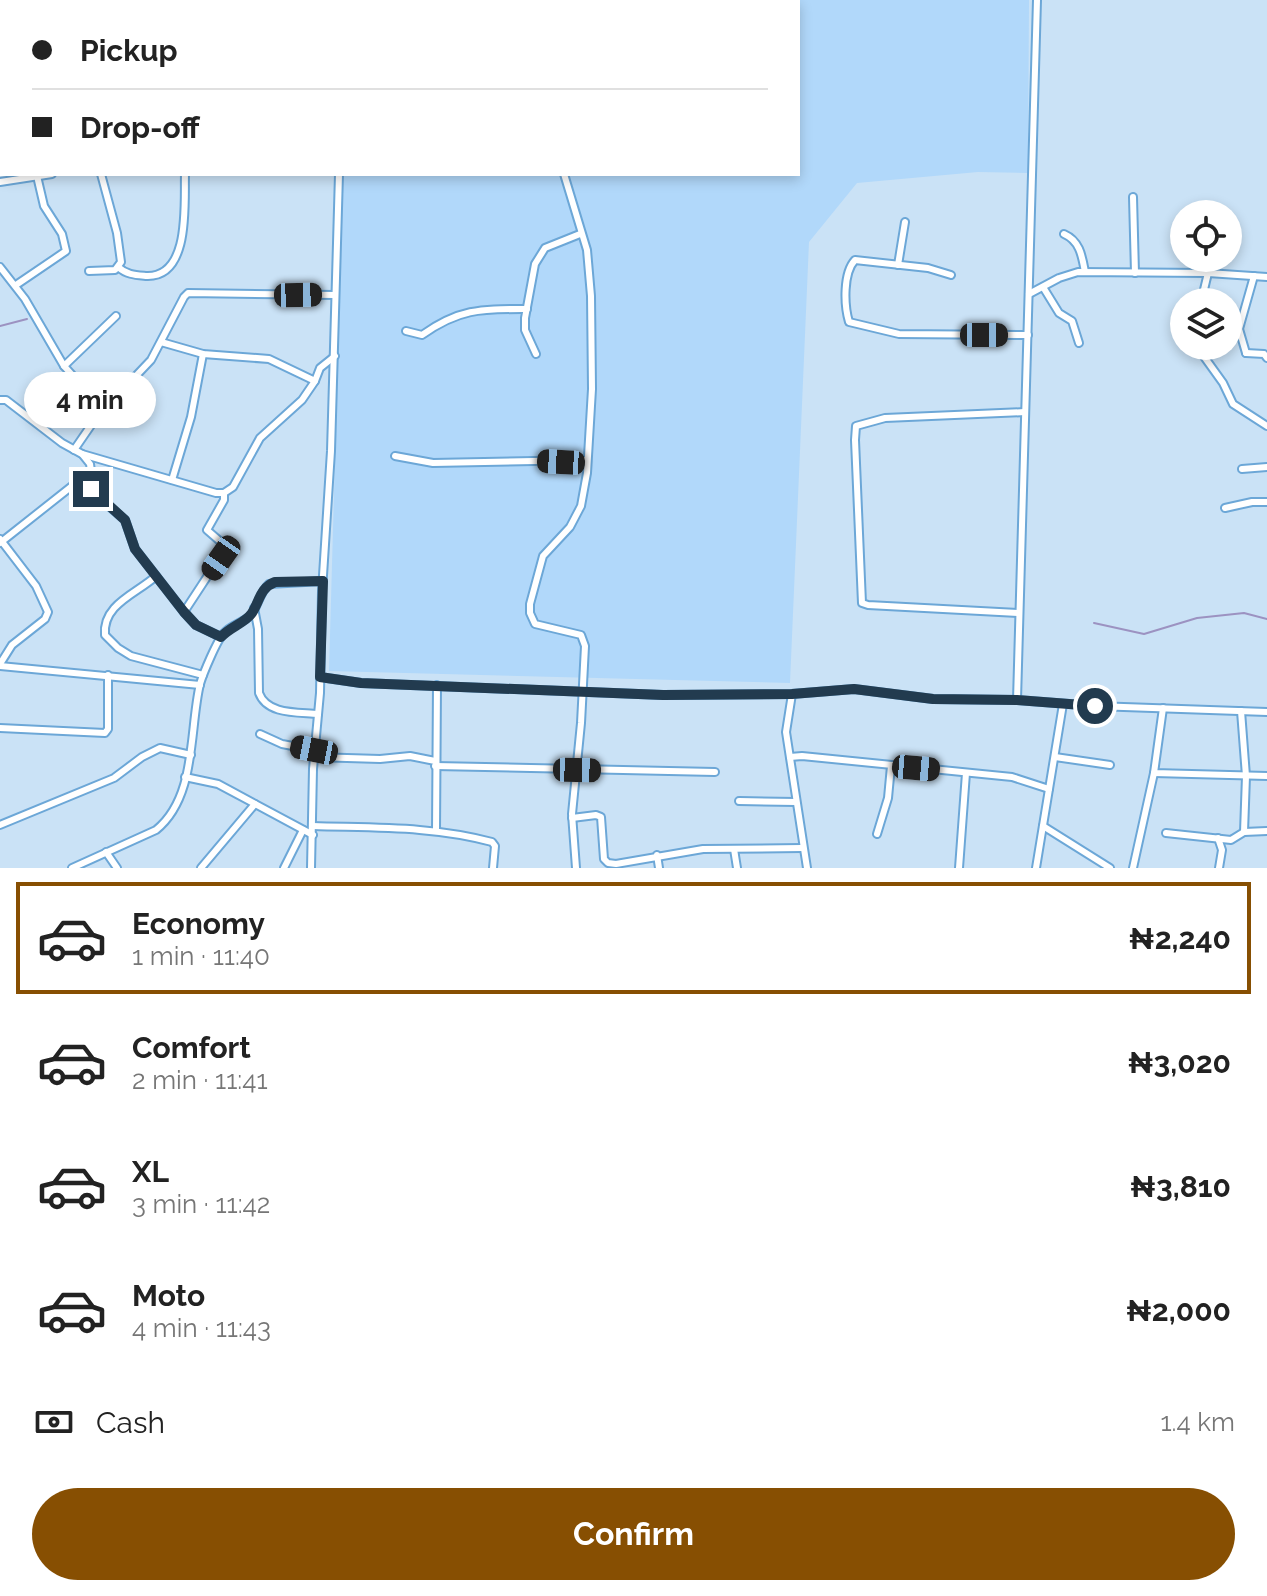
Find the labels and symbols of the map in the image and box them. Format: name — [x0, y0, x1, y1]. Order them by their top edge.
car — [274, 283, 322, 307]
car — [960, 323, 1008, 347]
callout: 4 min — [25, 373, 157, 429]
car — [536, 449, 586, 475]
route end — [73, 471, 109, 507]
car — [197, 531, 245, 585]
route start — [1077, 688, 1113, 724]
car — [288, 734, 340, 766]
car — [891, 754, 941, 782]
car — [553, 758, 601, 782]

